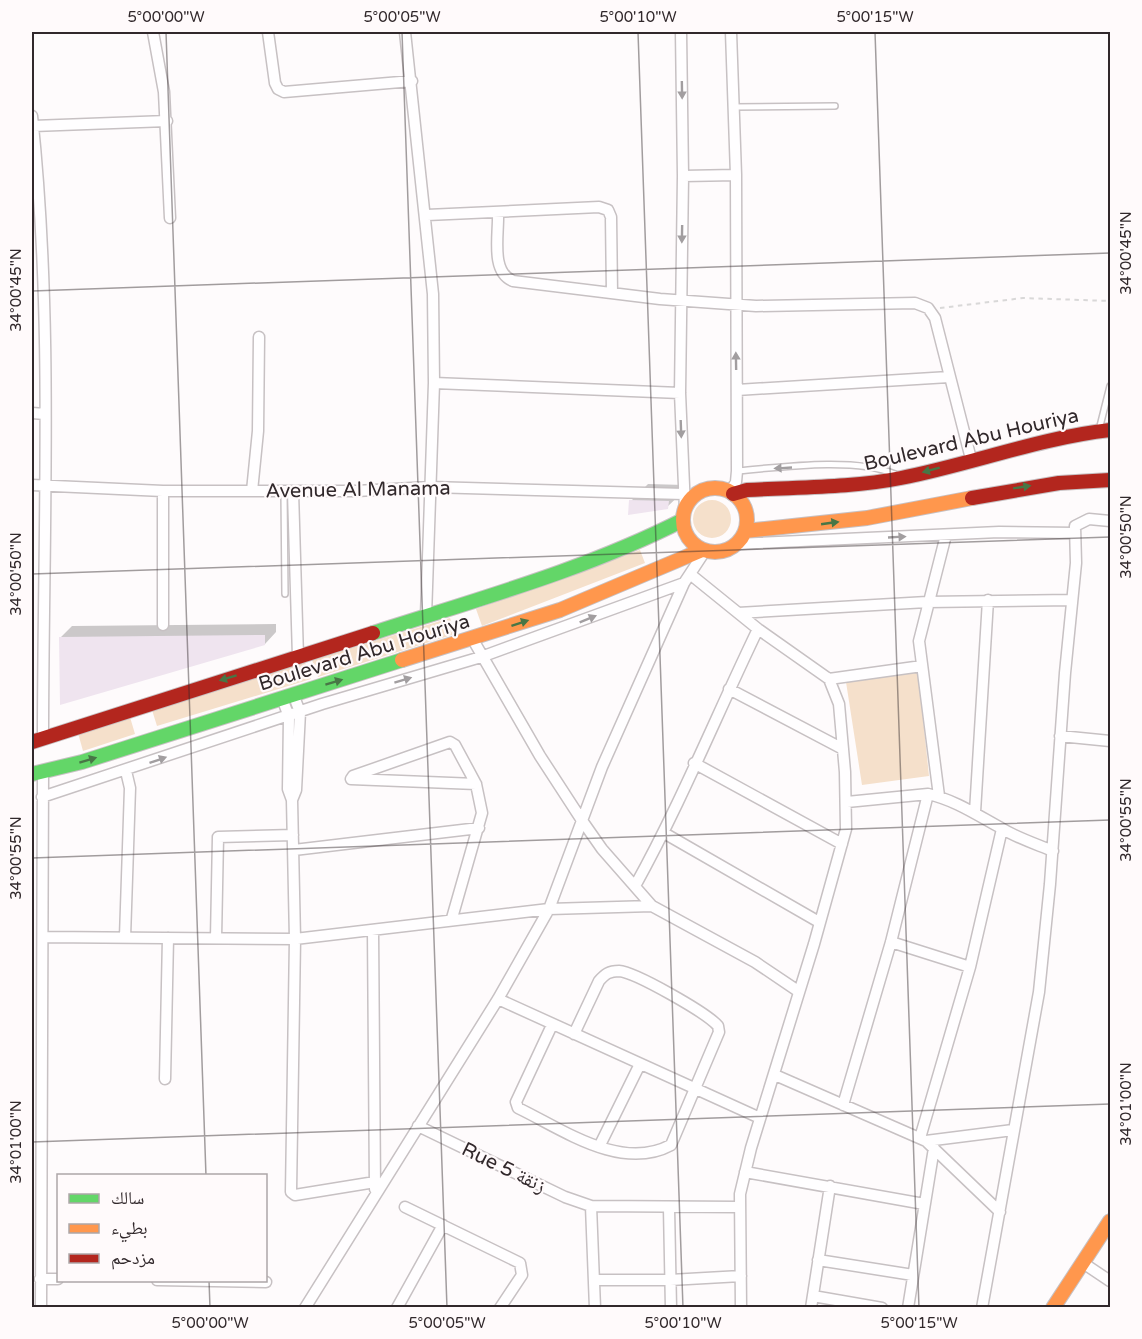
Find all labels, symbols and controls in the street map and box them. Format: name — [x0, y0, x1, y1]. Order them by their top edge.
text: 5°00'00"W — [127, 8, 205, 26]
text: 5°00'05"W — [363, 8, 441, 26]
text: 5°00'10"W — [599, 8, 677, 26]
text: 5°00'15"W — [836, 8, 914, 26]
one-way arrow — [677, 80, 687, 99]
text: 34°00'45"N — [1117, 211, 1135, 295]
one-way arrow — [677, 225, 686, 244]
text: 34°00'45"N — [7, 248, 25, 332]
one-way arrow — [732, 351, 741, 370]
street label: Boulevard Abu Houriya — [862, 404, 1081, 476]
one-way arrow — [677, 420, 686, 439]
one-way arrow — [774, 464, 793, 473]
one-way arrow — [922, 466, 940, 475]
street label: Avenue Al Manama — [265, 476, 451, 504]
one-way arrow — [1013, 483, 1032, 492]
text: 34°00'50"N — [1117, 495, 1135, 579]
one-way arrow — [821, 519, 840, 528]
text: 34°00'50"N — [7, 532, 25, 616]
one-way arrow — [888, 533, 907, 542]
street label: Boulevard Abu Houriya — [256, 609, 473, 697]
one-way arrow — [580, 614, 598, 624]
one-way arrow — [511, 618, 529, 627]
one-way arrow — [219, 674, 237, 683]
one-way arrow — [394, 675, 412, 684]
one-way arrow — [325, 677, 343, 686]
one-way arrow — [149, 754, 167, 764]
one-way arrow — [79, 755, 97, 764]
text: 34°00'55"N — [1117, 778, 1135, 862]
text: 34°00'55"N — [7, 816, 25, 900]
text: 34°01'00"N — [1117, 1062, 1135, 1146]
text: 34°01'00"N — [7, 1100, 25, 1184]
street label: Rue 5 زنقة — [458, 1137, 550, 1199]
legend — [57, 1174, 267, 1282]
text: سالك — [111, 1187, 144, 1209]
text: بطيء — [111, 1217, 148, 1243]
text: مزدحم — [111, 1247, 155, 1270]
text: 5°00'00"W — [171, 1314, 249, 1332]
text: 5°00'05"W — [408, 1314, 486, 1332]
text: 5°00'10"W — [644, 1314, 722, 1332]
text: 5°00'15"W — [880, 1314, 958, 1332]

